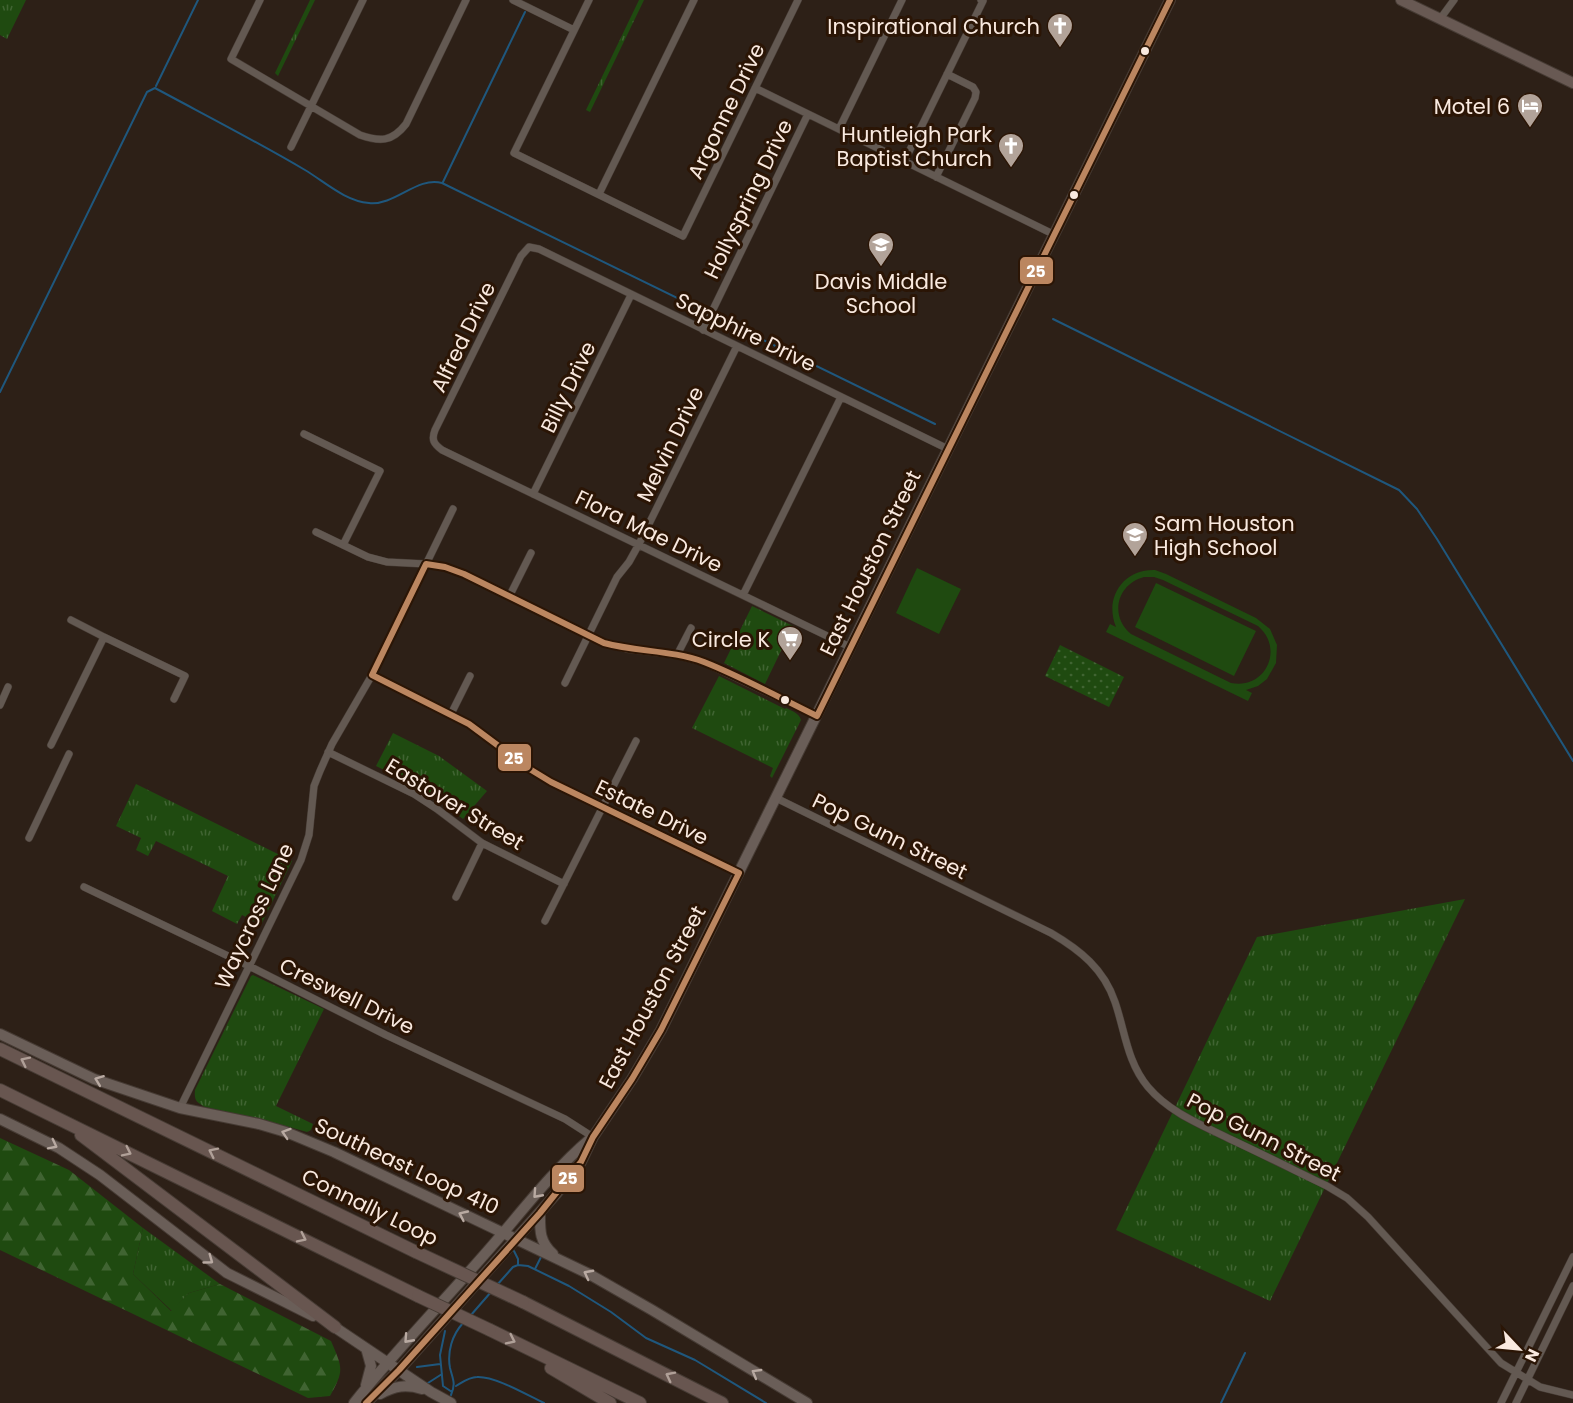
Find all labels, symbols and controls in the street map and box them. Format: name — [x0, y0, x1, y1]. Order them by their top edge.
church icon: Inspirational Church — [1045, 11, 1075, 49]
place label: Inspirational Church — [827, 12, 1040, 41]
street label: Argonne Drive — [681, 38, 771, 184]
unlabelled marker — [1139, 45, 1151, 57]
hotel icon: Motel 6 — [1515, 91, 1545, 129]
place label: Motel 6 — [1434, 92, 1510, 121]
street label: Hollyspring Drive — [697, 114, 799, 284]
place label: Huntleigh Park Baptist Church — [837, 120, 992, 173]
church icon: Huntleigh Park Baptist Church — [996, 131, 1026, 169]
unlabelled marker — [1068, 189, 1080, 201]
school or university icon: Davis Middle School — [866, 230, 896, 268]
line badge: 25 — [1019, 256, 1054, 285]
text: 25 — [1026, 260, 1046, 283]
place label: Davis Middle School — [815, 267, 947, 320]
street label: Alfred Drive — [424, 277, 502, 397]
street label: Sapphire Drive — [671, 286, 821, 378]
street label: Billy Drive — [533, 336, 603, 438]
street label: Melvin Drive — [630, 382, 710, 506]
street label: East Houston Street — [812, 465, 928, 661]
street label: Flora Mae Drive — [571, 483, 727, 579]
place label: Sam Houston High School — [1154, 509, 1295, 562]
school or university icon: Sam Houston High School — [1120, 520, 1150, 558]
supermarket icon: Circle K — [775, 624, 805, 662]
place label: Circle K — [692, 625, 770, 654]
unlabelled marker — [779, 694, 791, 706]
line badge: 25 — [497, 743, 532, 772]
text: 25 — [504, 747, 524, 770]
street label: Eastover Street — [380, 751, 530, 857]
street label: Estate Drive — [591, 772, 713, 852]
street label: Pop Gunn Street — [808, 786, 972, 886]
street label: Waycross Lane — [208, 838, 300, 994]
street label: East Houston Street — [592, 900, 712, 1094]
street label: Creswell Drive — [275, 951, 419, 1041]
one-way arrow — [20, 1056, 31, 1068]
one-way arrow — [94, 1075, 105, 1087]
street label: Pop Gunn Street — [1182, 1086, 1346, 1188]
street label: Southeast Loop 410 — [310, 1110, 504, 1222]
one-way arrow — [281, 1127, 292, 1140]
one-way arrow — [46, 1138, 57, 1149]
one-way arrow — [121, 1145, 132, 1156]
one-way arrow — [208, 1148, 219, 1160]
street label: Connally Loop — [297, 1161, 443, 1253]
line badge: 25 — [551, 1164, 585, 1193]
text: 25 — [558, 1167, 578, 1190]
one-way arrow — [534, 1186, 545, 1197]
one-way arrow — [458, 1210, 469, 1222]
one-way arrow — [296, 1231, 307, 1243]
one-way arrow — [203, 1253, 214, 1264]
one-way arrow — [584, 1270, 594, 1281]
north arrow — [1489, 1319, 1549, 1379]
one-way arrow — [404, 1332, 415, 1343]
one-way arrow — [505, 1333, 516, 1345]
text: N — [1519, 1345, 1545, 1366]
one-way arrow — [752, 1369, 762, 1381]
one-way arrow — [665, 1372, 676, 1384]

